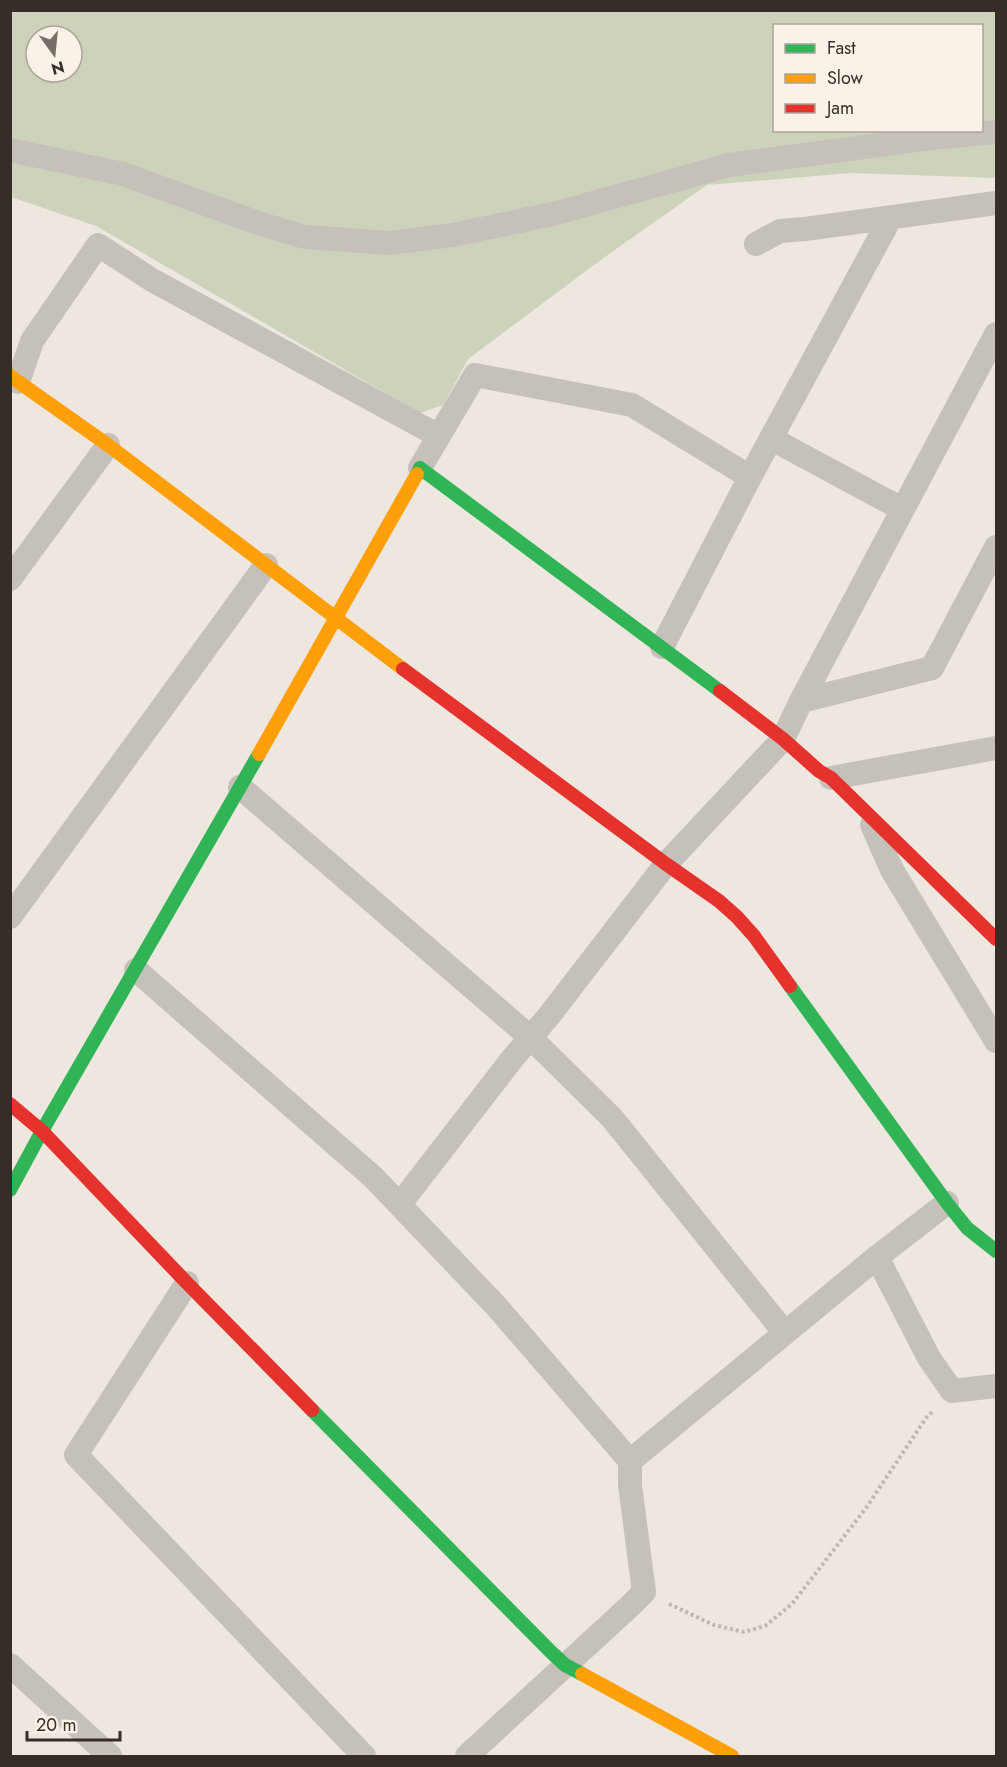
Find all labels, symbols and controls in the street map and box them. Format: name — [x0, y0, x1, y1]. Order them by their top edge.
north arrow — [24, 24, 84, 84]
legend — [773, 24, 983, 132]
text: Fast — [827, 35, 856, 61]
text: N — [49, 55, 67, 81]
text: Slow — [827, 65, 864, 91]
text: Jam — [825, 95, 854, 121]
scale bar — [27, 1704, 120, 1742]
text: 20 m — [36, 1712, 76, 1738]

